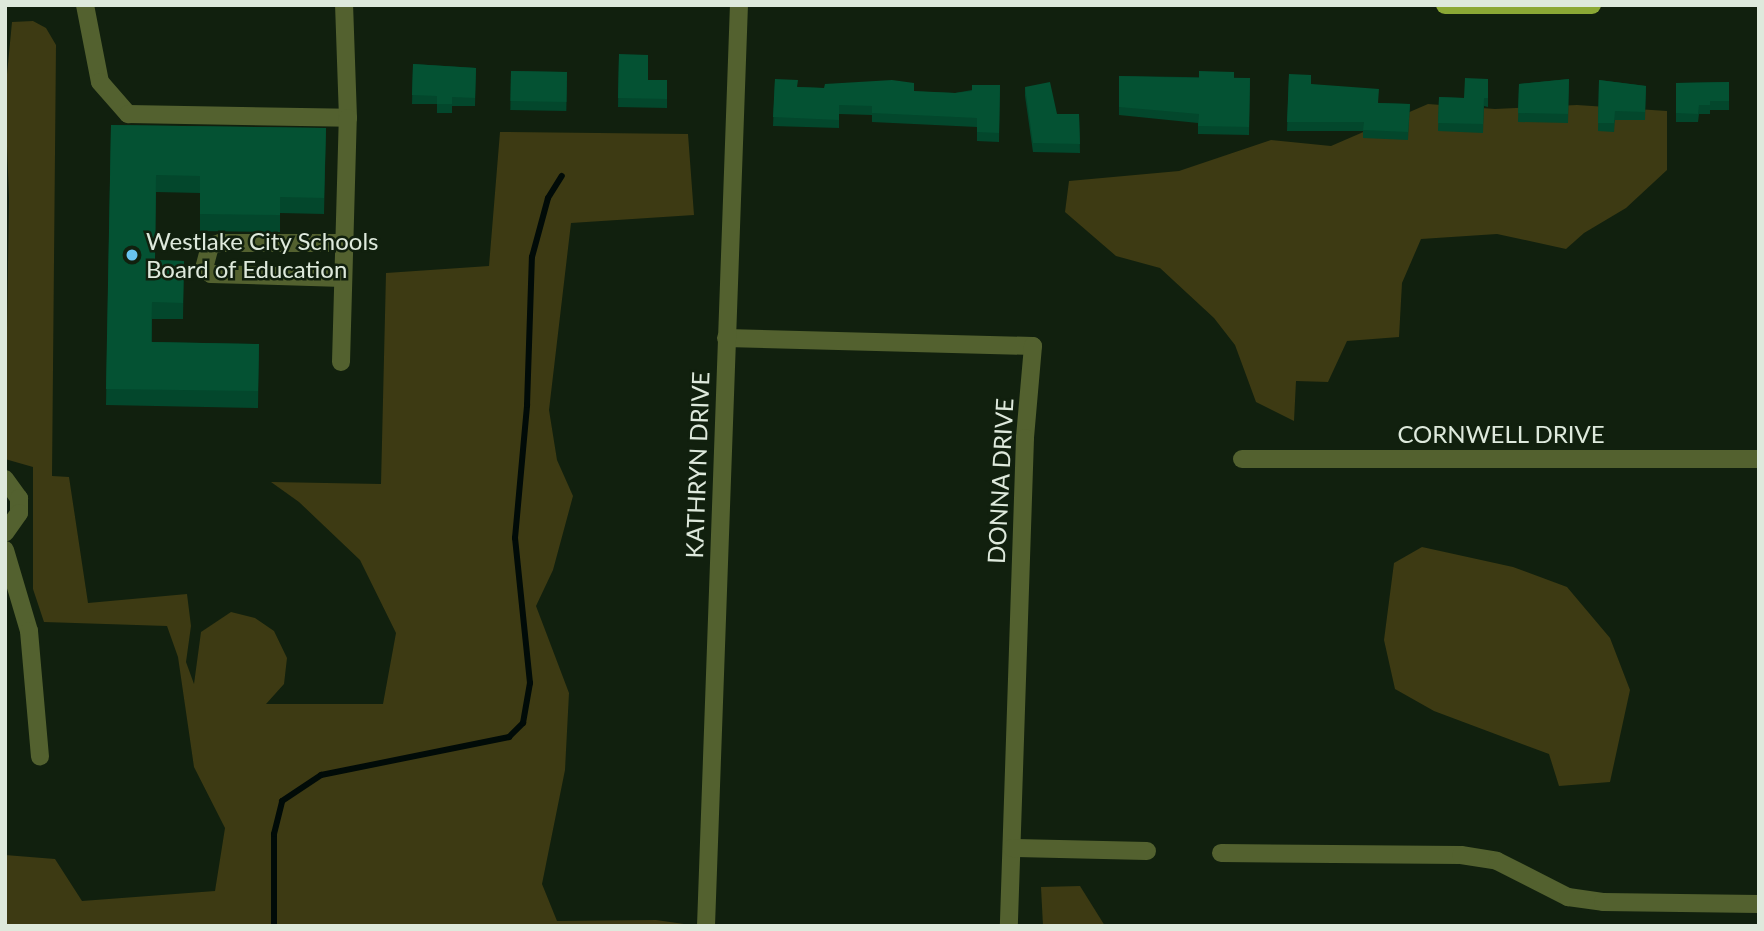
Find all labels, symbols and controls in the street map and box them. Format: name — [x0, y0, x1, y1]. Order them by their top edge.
place label: Westlake City Schools Board of Education — [146, 227, 379, 283]
marker: Westlake City Schools Board of Education — [124, 247, 140, 263]
street label: KATHRYN DRIVE — [679, 371, 715, 559]
street label: DONNA DRIVE — [981, 397, 1019, 565]
street label: CORNWELL DRIVE — [1397, 420, 1605, 448]

